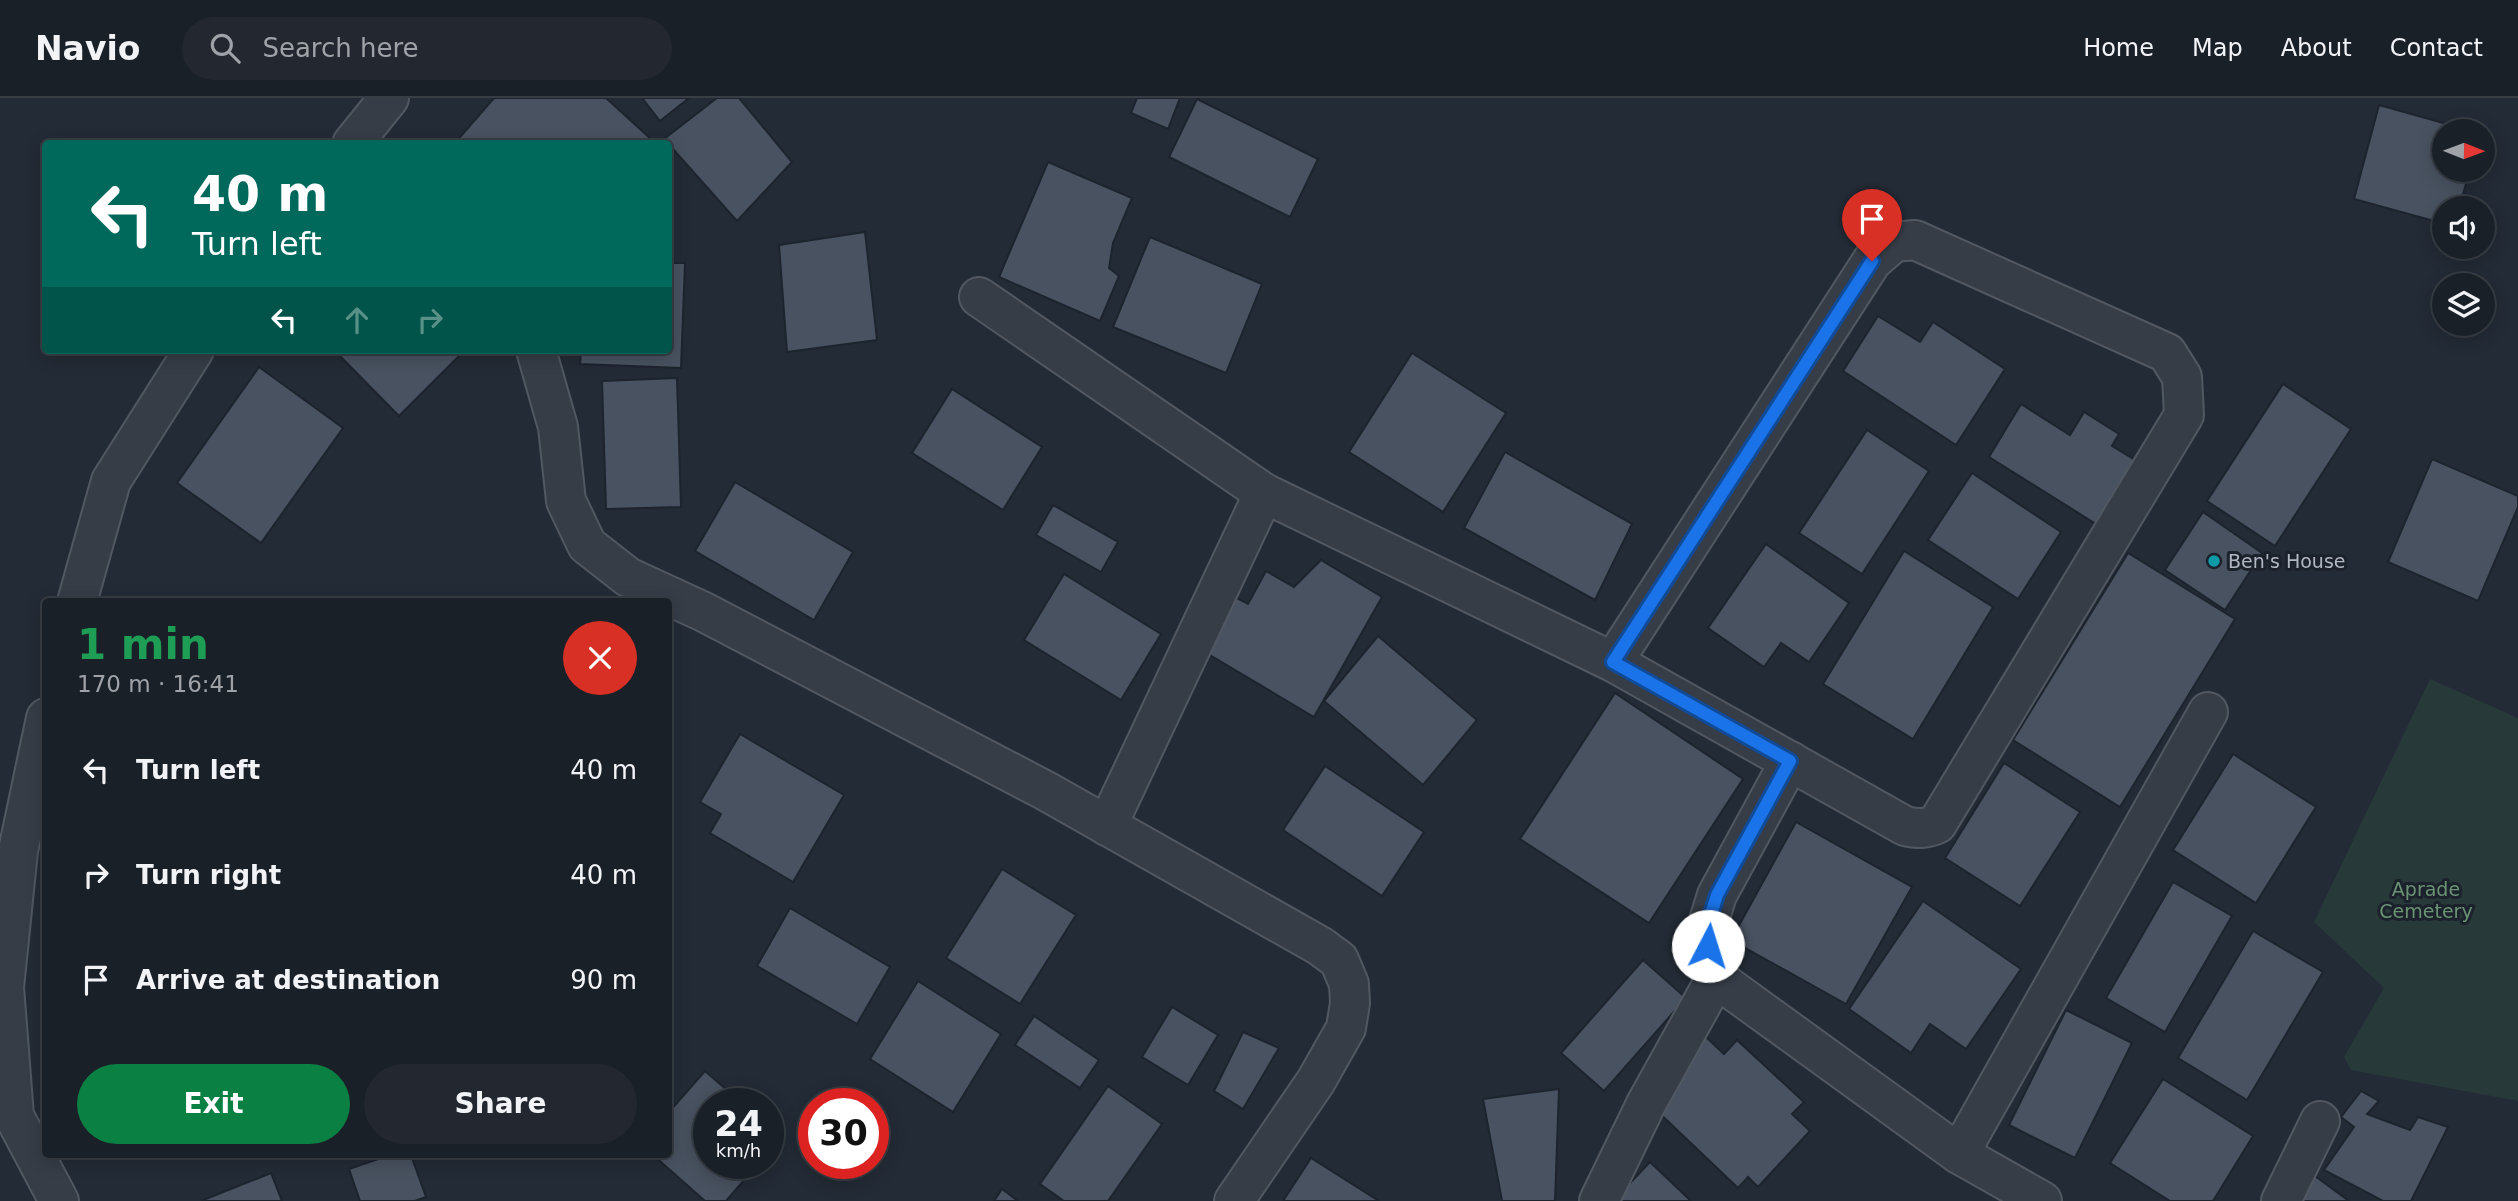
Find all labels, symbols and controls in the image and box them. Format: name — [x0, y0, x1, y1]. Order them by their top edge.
search box — [182, 17, 672, 80]
text: Navio — [35, 29, 140, 68]
icon: search — [206, 29, 244, 67]
text: Search here — [262, 33, 419, 63]
text: Home — [2083, 34, 2154, 62]
text: Map — [2192, 34, 2243, 62]
text: About — [2281, 34, 2352, 62]
text: Contact — [2390, 34, 2483, 62]
north arrow — [2432, 119, 2496, 182]
map controls — [2432, 119, 2495, 336]
text: 40 m — [192, 166, 328, 223]
icon: left — [77, 168, 168, 259]
pin — [1842, 189, 1902, 261]
button: sound — [2432, 196, 2495, 259]
icon: arrive — [1853, 200, 1891, 238]
text: Turn left — [192, 225, 322, 263]
button: layers — [2432, 273, 2495, 336]
icon: left — [265, 301, 303, 339]
icon: ahead — [338, 301, 376, 339]
icon: right — [411, 301, 449, 339]
place label: Ben's House — [2228, 550, 2345, 572]
marker: Ben's House — [2206, 553, 2222, 569]
text: 1 min — [77, 620, 209, 669]
button: close — [563, 621, 637, 695]
text: 170 m · 16:41 — [77, 671, 239, 697]
icon: left — [77, 751, 115, 789]
text: Turn left — [136, 755, 260, 785]
text: 40 m — [570, 755, 637, 785]
icon: right — [77, 856, 115, 894]
text: Turn right — [136, 860, 281, 890]
text: 40 m — [570, 860, 637, 890]
park label: Aprade Cemetery — [2379, 878, 2473, 922]
position arrow — [1671, 909, 1745, 983]
icon: arrive — [77, 961, 115, 999]
text: Arrive at destination — [136, 965, 440, 995]
text: 90 m — [570, 965, 637, 995]
button: Exit — [77, 1064, 350, 1144]
button: Share — [364, 1064, 637, 1144]
speed limit sign: 30 — [798, 1088, 889, 1179]
text: 24 — [714, 1104, 763, 1144]
text: km/h — [716, 1140, 761, 1161]

